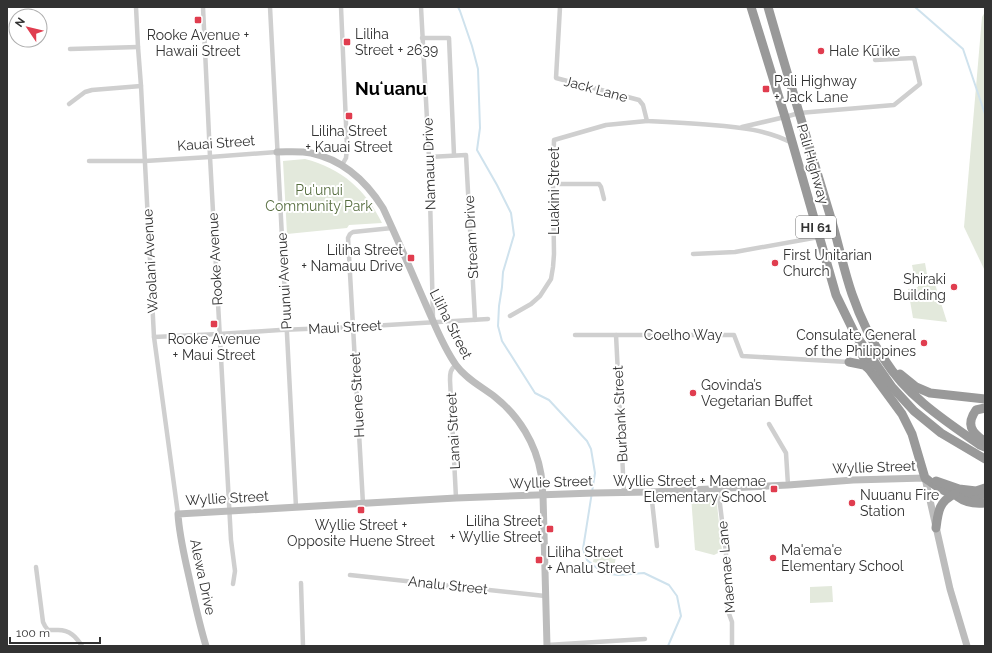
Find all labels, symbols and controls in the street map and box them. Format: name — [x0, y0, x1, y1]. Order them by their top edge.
north arrow — [8, 8, 48, 48]
text: N — [12, 15, 28, 30]
marker: Rooke Avenue + Hawaii Street — [193, 15, 203, 25]
place label: Liliha Street + 2639 — [355, 26, 438, 58]
place label: Rooke Avenue + Hawaii Street — [147, 27, 249, 59]
marker: Liliha Street + 2639 — [342, 37, 352, 47]
place label: Hale Kūʻike — [829, 43, 900, 59]
marker: Hale Kūʻike — [816, 46, 826, 56]
street label: Jack Lane — [562, 73, 630, 105]
place label: Pali Highway + Jack Lane — [774, 73, 857, 105]
district label: Nuʻuanu — [355, 78, 427, 99]
marker: Pali Highway + Jack Lane — [761, 84, 771, 94]
marker: Liliha Street + Kauai Street — [344, 111, 354, 121]
street label: Namauu Drive — [419, 118, 439, 210]
street label: Pali Highway — [794, 122, 832, 206]
place label: Liliha Street + Kauai Street — [305, 123, 393, 155]
street label: Kauai Street — [177, 132, 256, 154]
street label: Luakini Street — [546, 147, 562, 235]
park label: Pu'unui Community Park — [265, 182, 373, 214]
street label: Stream Drive — [461, 195, 481, 279]
street label: Waolani Avenue — [139, 208, 161, 314]
street label: Rooke Avenue — [205, 212, 225, 306]
road number: HI 61 — [796, 216, 836, 238]
street label: Puunui Avenue — [273, 232, 295, 330]
place label: Liliha Street + Namauu Drive — [301, 242, 403, 274]
place label: First Unitarian Church — [783, 247, 872, 279]
marker: Liliha Street + Namauu Drive — [406, 253, 416, 263]
marker: First Unitarian Church — [770, 258, 780, 268]
place label: Shiraki Building — [893, 271, 946, 303]
marker: Shiraki Building — [949, 282, 959, 292]
street label: Liliha Street — [427, 286, 476, 362]
street label: Maui Street — [308, 317, 382, 337]
marker: Rooke Avenue + Maui Street — [209, 319, 219, 329]
street label: Coelho Way — [644, 327, 723, 343]
place label: Consulate General of the Philippines — [796, 327, 916, 359]
place label: Rooke Avenue + Maui Street — [167, 331, 261, 363]
marker: Consulate General of the Philippines — [919, 338, 929, 348]
street label: Huene Street — [347, 352, 367, 438]
street label: Burbank Street — [609, 365, 631, 463]
place label: Govinda’s Vegetarian Buffet — [701, 377, 813, 409]
marker: Govinda’s Vegetarian Buffet — [688, 388, 698, 398]
street label: Lanai Street — [443, 392, 463, 470]
street label: Wyllie Street — [832, 458, 916, 476]
street label: Wyllie Street — [509, 473, 593, 491]
place label: Wyllie Street + Maemae Elementary School — [613, 473, 766, 505]
marker: Wyllie Street + Maemae Elementary School — [769, 484, 779, 494]
place label: Nuuanu Fire Station — [860, 487, 939, 519]
street label: Wyllie Street — [185, 488, 269, 508]
marker: Nuuanu Fire Station — [847, 498, 857, 508]
marker: Wyllie Street + Opposite Huene Street — [356, 505, 366, 515]
place label: Liliha Street + Wyllie Street — [450, 513, 542, 545]
place label: Wyllie Street + Opposite Huene Street — [287, 517, 435, 549]
street label: Maemae Lane — [714, 520, 738, 614]
marker: Liliha Street + Wyllie Street — [545, 524, 555, 534]
street label: Alewa Drive — [187, 538, 219, 616]
place label: Ma'ema'e Elementary School — [781, 542, 904, 574]
place label: Liliha Street + Analu Street — [547, 544, 636, 576]
marker: Ma'ema'e Elementary School — [768, 553, 778, 563]
marker: Liliha Street + Analu Street — [534, 555, 544, 565]
street label: Analu Street — [407, 573, 489, 597]
scale bar — [10, 619, 100, 645]
text: 100 m — [16, 626, 50, 640]

